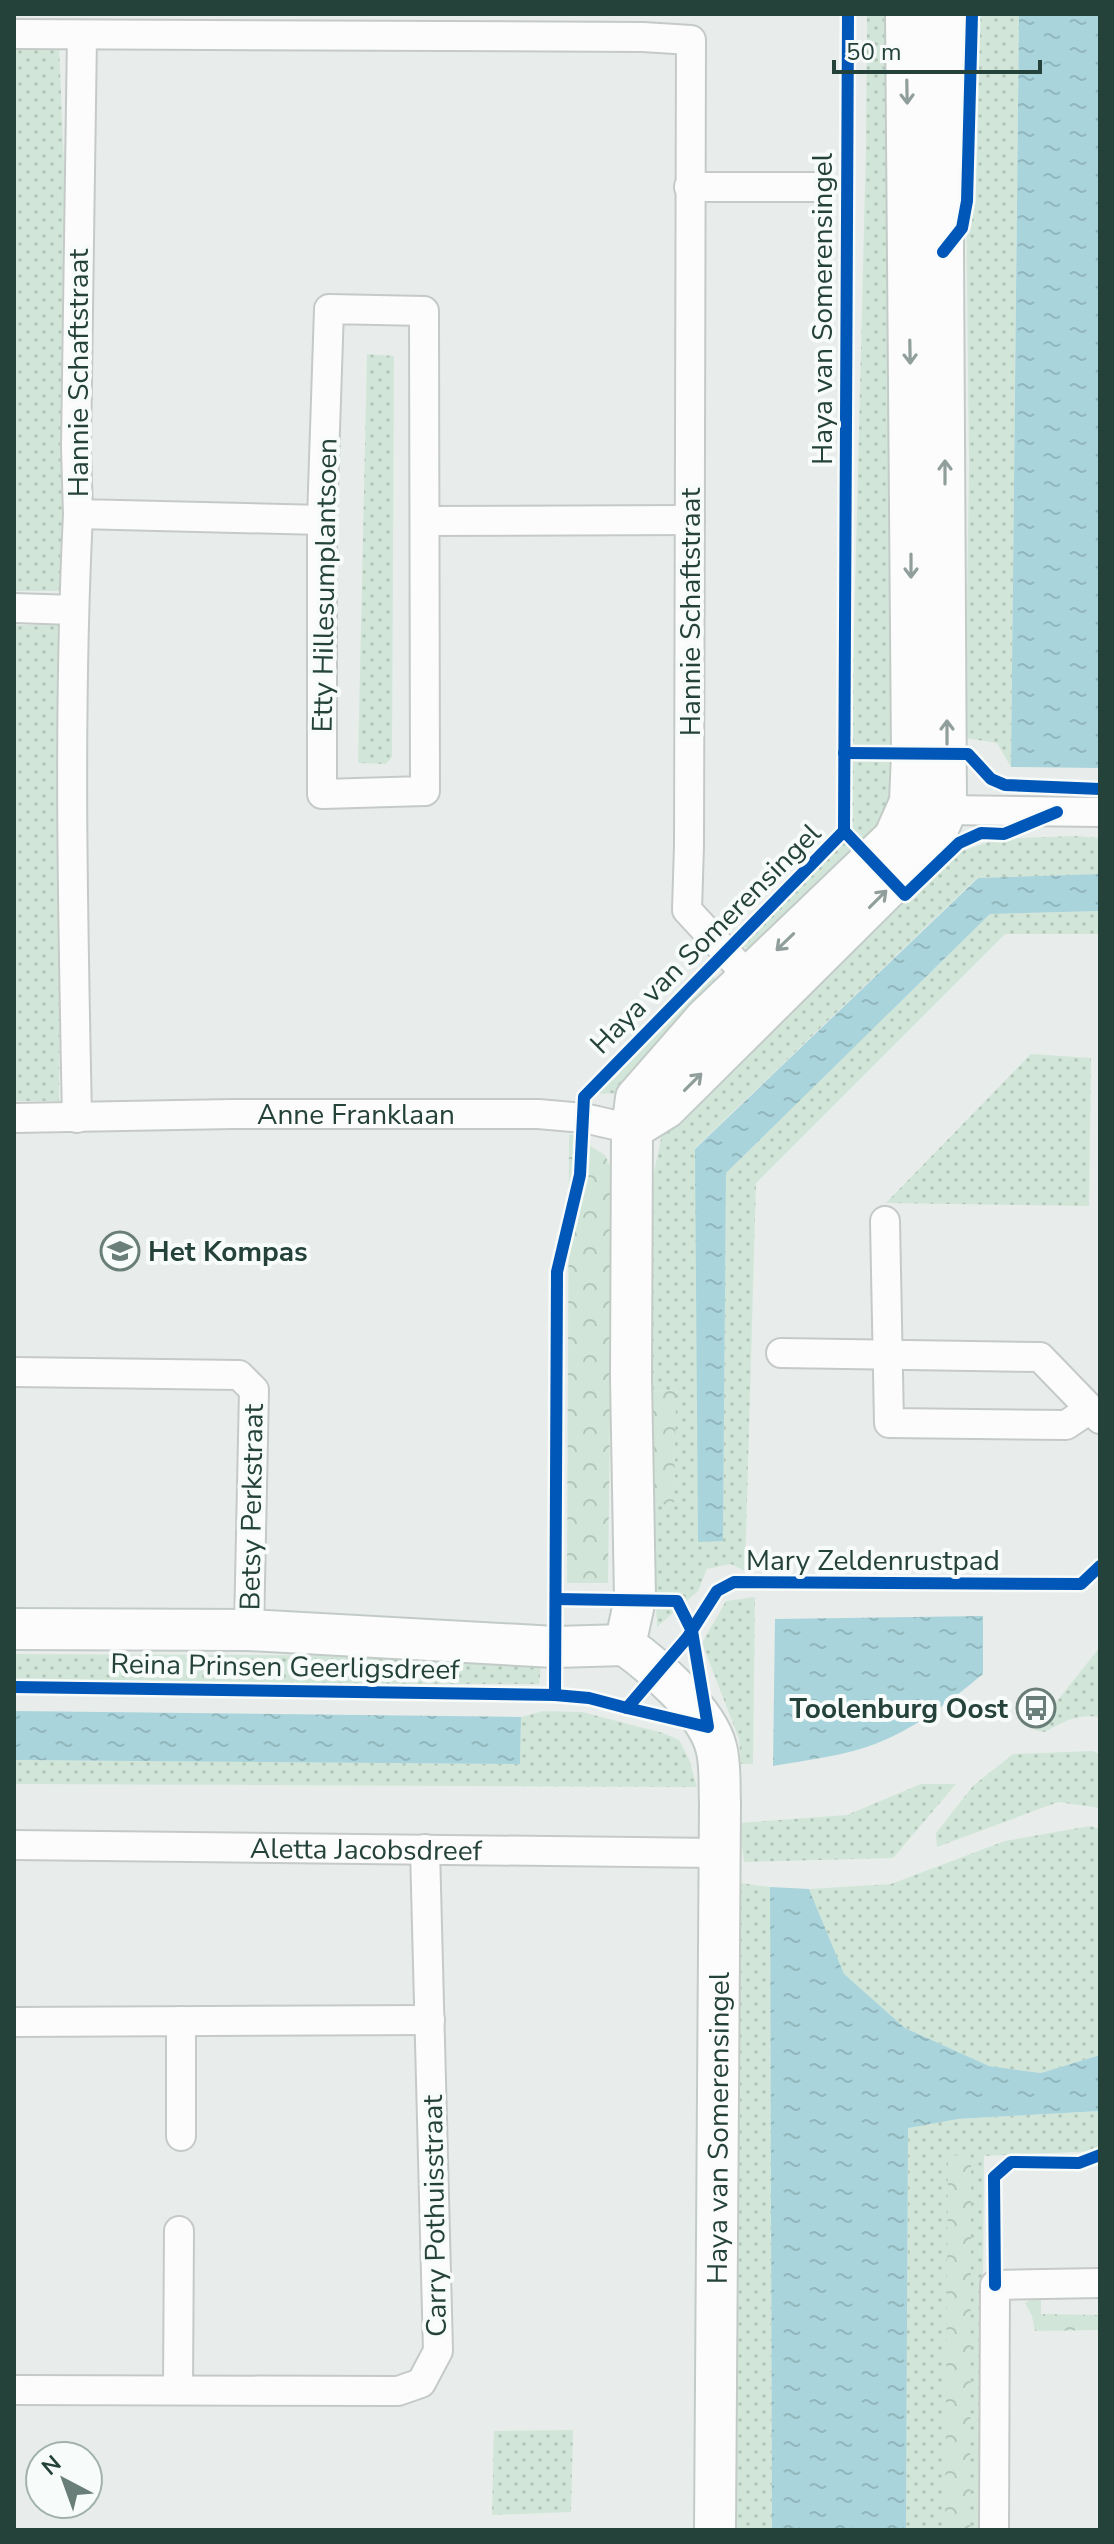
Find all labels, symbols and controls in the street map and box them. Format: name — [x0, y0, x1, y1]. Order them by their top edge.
scale bar — [834, 24, 1040, 74]
text: 50 m — [846, 36, 902, 68]
one-way arrow — [899, 78, 915, 105]
street label: Haya van Somerensingel — [804, 152, 842, 465]
street label: Hannie Schaftstraat — [60, 249, 98, 497]
one-way arrow — [902, 338, 918, 365]
street label: Etty Hillesumplantsoen — [303, 437, 347, 733]
one-way arrow — [937, 459, 953, 486]
street label: Hannie Schaftstraat — [672, 488, 710, 736]
one-way arrow — [903, 552, 919, 579]
one-way arrow — [940, 719, 955, 746]
street label: Haya van Somerensingel — [582, 814, 830, 1062]
one-way arrow — [868, 890, 887, 909]
one-way arrow — [775, 933, 795, 952]
one-way arrow — [683, 1072, 703, 1091]
street label: Anne Franklaan — [257, 1096, 455, 1134]
school or university icon: Het Kompas — [99, 1230, 141, 1272]
place label: Het Kompas — [148, 1233, 308, 1271]
street label: Betsy Perkstraat — [231, 1403, 273, 1611]
street label: Mary Zeldenrustpad — [746, 1542, 1000, 1580]
street label: Reina Prinsen Geerligsdreef — [110, 1645, 461, 1689]
bus stop icon: Toolenburg Oost — [1015, 1687, 1057, 1729]
place label: Toolenburg Oost — [790, 1690, 1008, 1728]
street label: Aletta Jacobsdreef — [250, 1830, 483, 1870]
street label: Haya van Somerensingel — [699, 1971, 739, 2284]
street label: Carry Pothuisstraat — [414, 2094, 456, 2337]
north arrow — [24, 2440, 104, 2520]
text: N — [35, 2449, 68, 2482]

